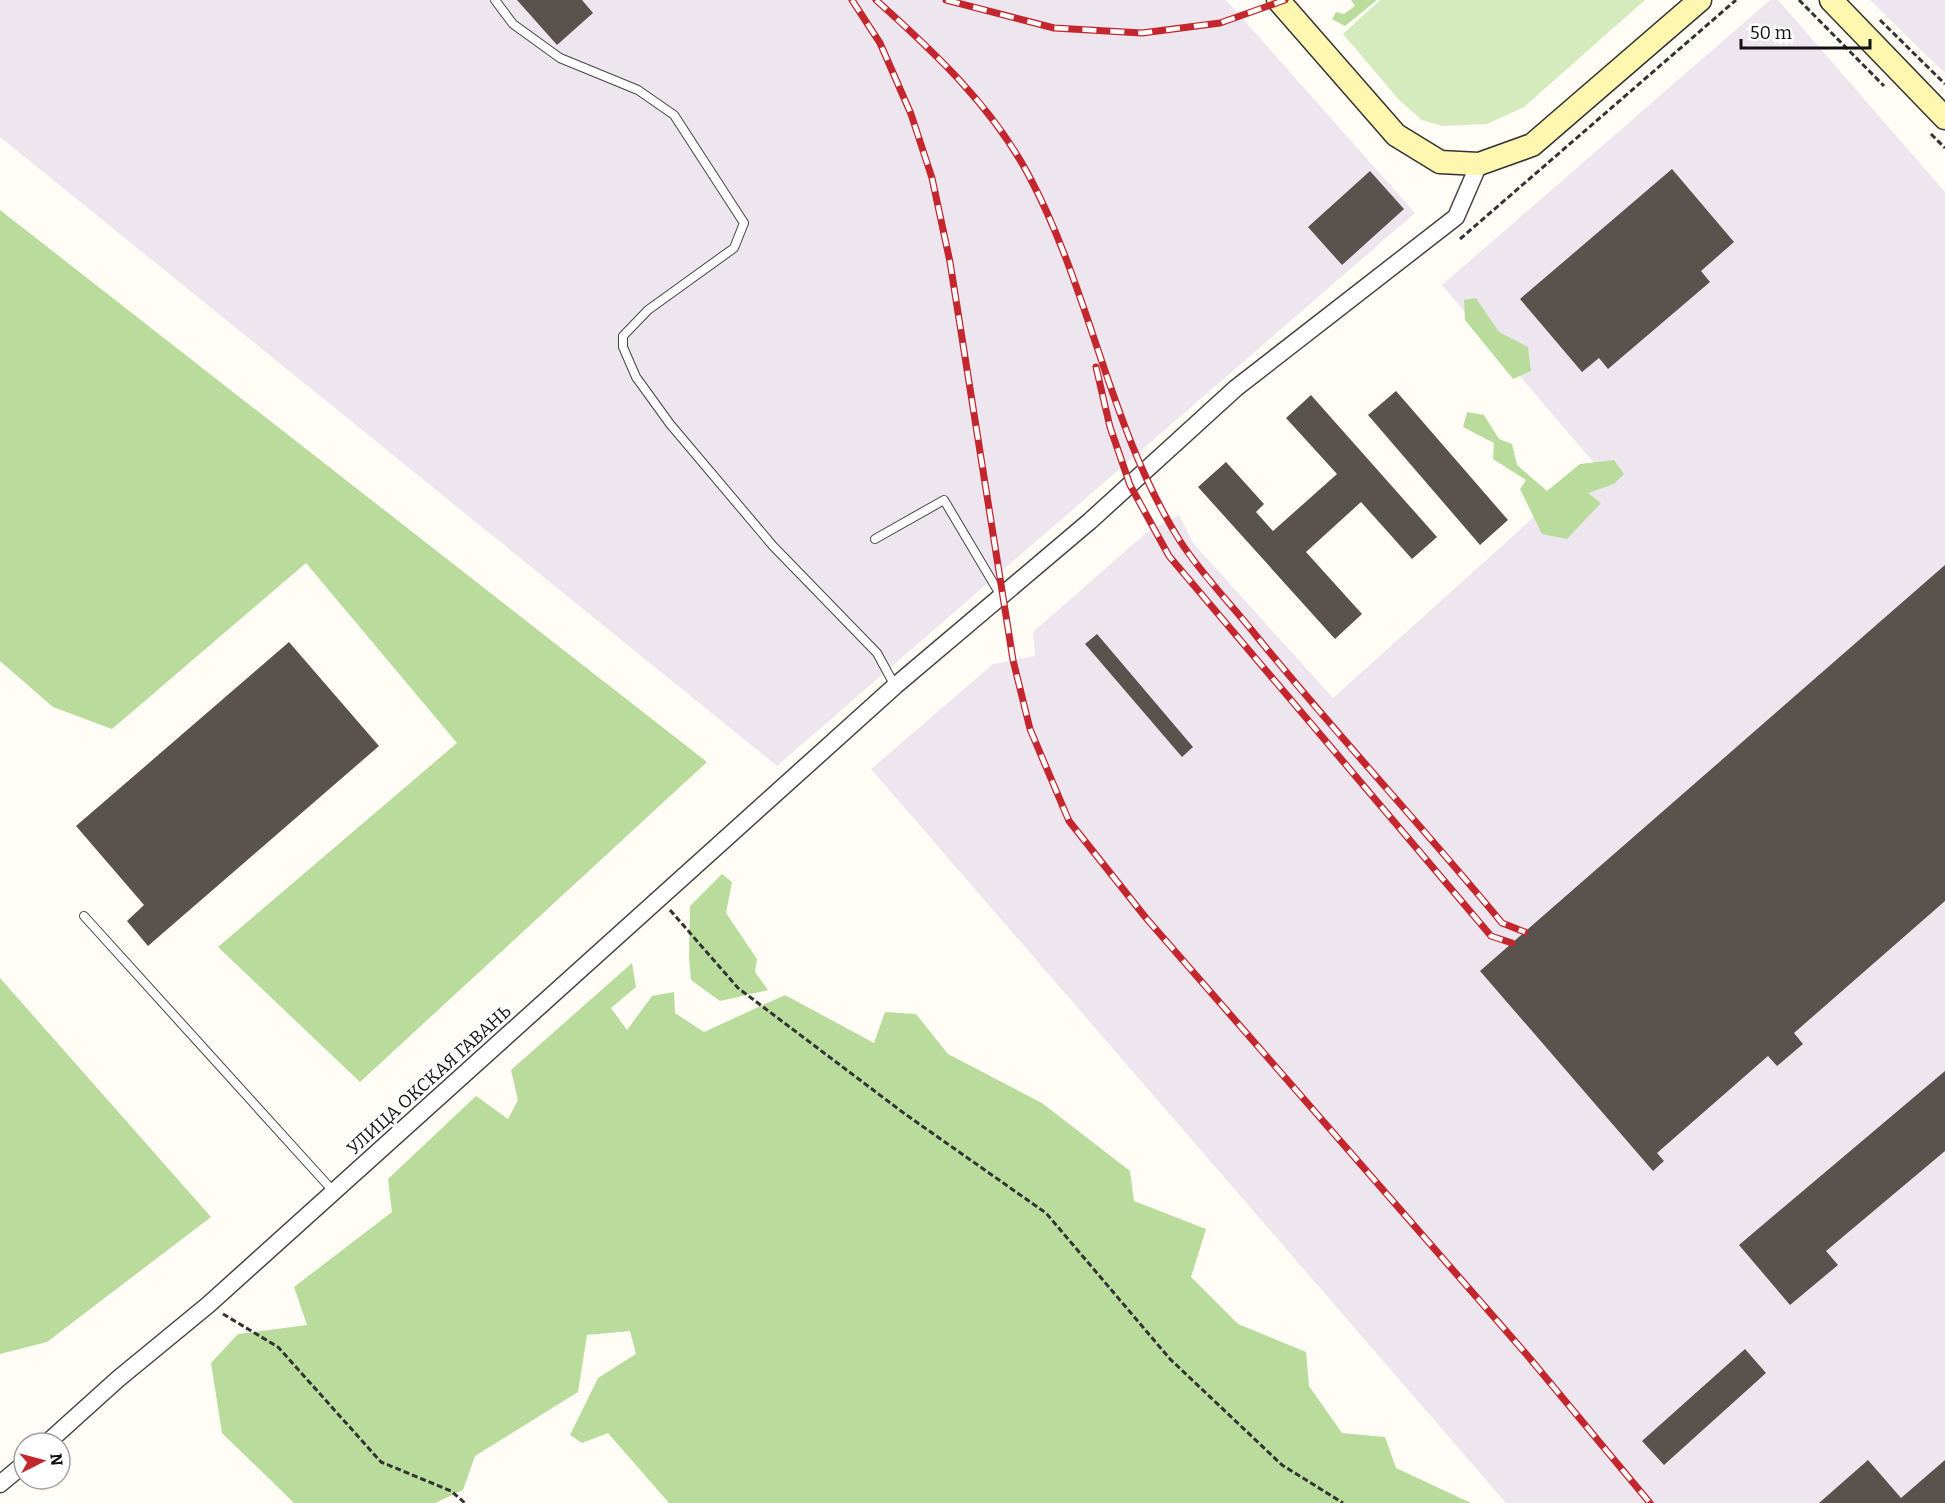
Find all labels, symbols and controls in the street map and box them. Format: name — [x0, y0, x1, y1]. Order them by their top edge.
scale bar — [1741, 12, 1870, 50]
text: 50 m — [1750, 22, 1792, 44]
street label: УЛИЦА ОКСКАЯ ГАВАНЬ — [342, 1000, 516, 1160]
north arrow — [12, 1431, 72, 1491]
text: N — [46, 1452, 67, 1467]

